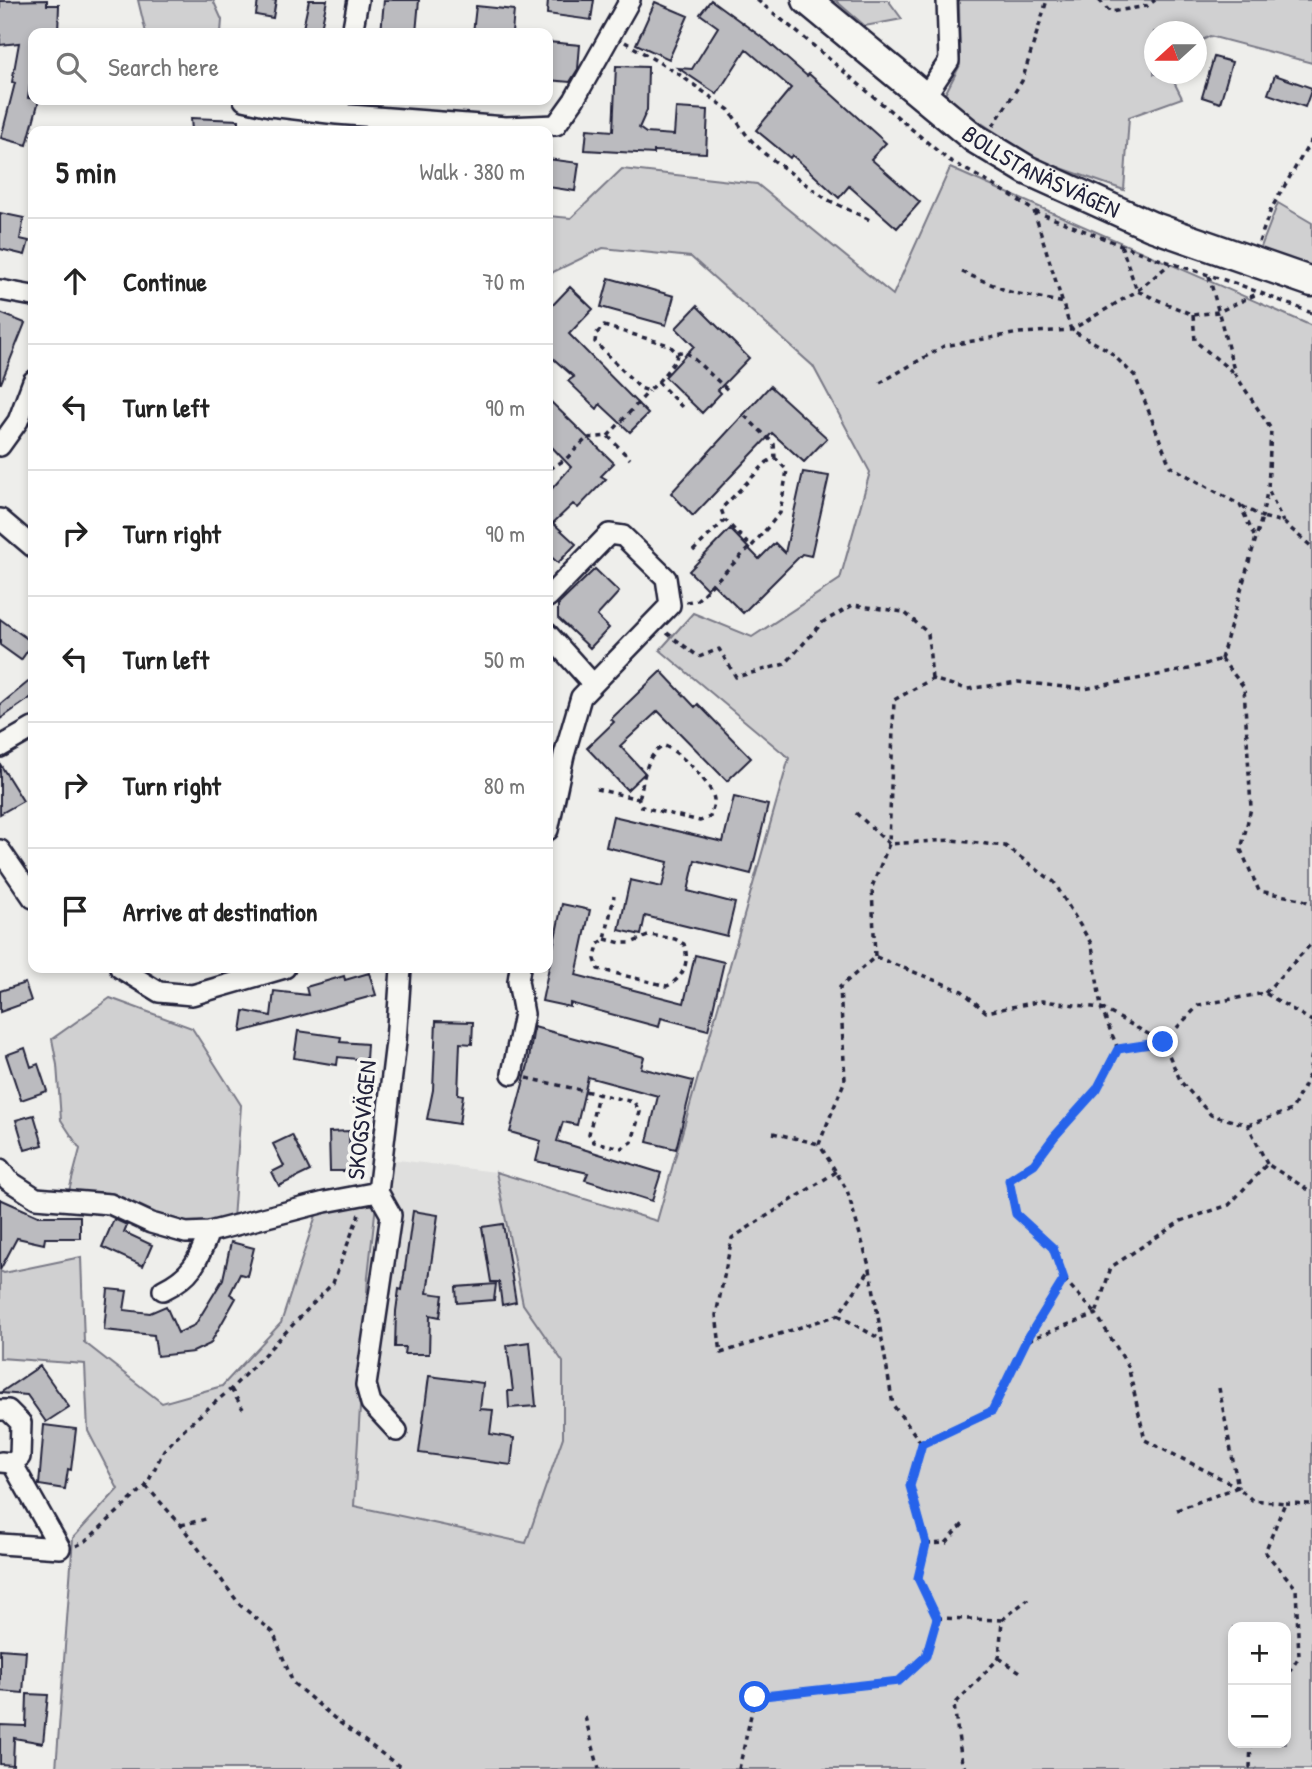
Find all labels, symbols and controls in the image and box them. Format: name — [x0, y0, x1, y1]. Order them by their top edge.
north arrow — [1144, 21, 1207, 84]
search box — [28, 28, 553, 105]
icon: search — [52, 48, 90, 86]
text: Search here — [108, 49, 219, 84]
street label: BOLLSTANÄSVÄGEN — [956, 118, 1125, 225]
text: 5 min — [56, 152, 116, 192]
text: Walk · 380 m — [419, 156, 525, 187]
icon: ahead — [56, 262, 94, 300]
text: Continue — [123, 264, 207, 299]
text: 70 m — [482, 266, 525, 297]
icon: left — [56, 388, 94, 426]
text: Turn left — [123, 390, 209, 425]
text: 90 m — [485, 392, 525, 423]
icon: right — [56, 514, 94, 552]
text: Turn right — [123, 516, 221, 551]
text: 90 m — [485, 518, 525, 549]
icon: left — [56, 640, 94, 678]
text: Turn left — [123, 642, 209, 677]
text: 50 m — [484, 644, 525, 675]
icon: right — [56, 766, 94, 804]
text: Turn right — [123, 768, 221, 803]
text: 80 m — [484, 770, 525, 801]
icon: arrive — [56, 892, 94, 930]
text: Arrive at destination — [123, 894, 318, 929]
route end — [1147, 1026, 1178, 1057]
street label: SKOGSVÄGEN — [339, 1059, 383, 1181]
map controls — [1228, 1622, 1291, 1748]
button: + — [1228, 1622, 1291, 1685]
route start — [739, 1681, 770, 1712]
button: − — [1228, 1685, 1291, 1748]

